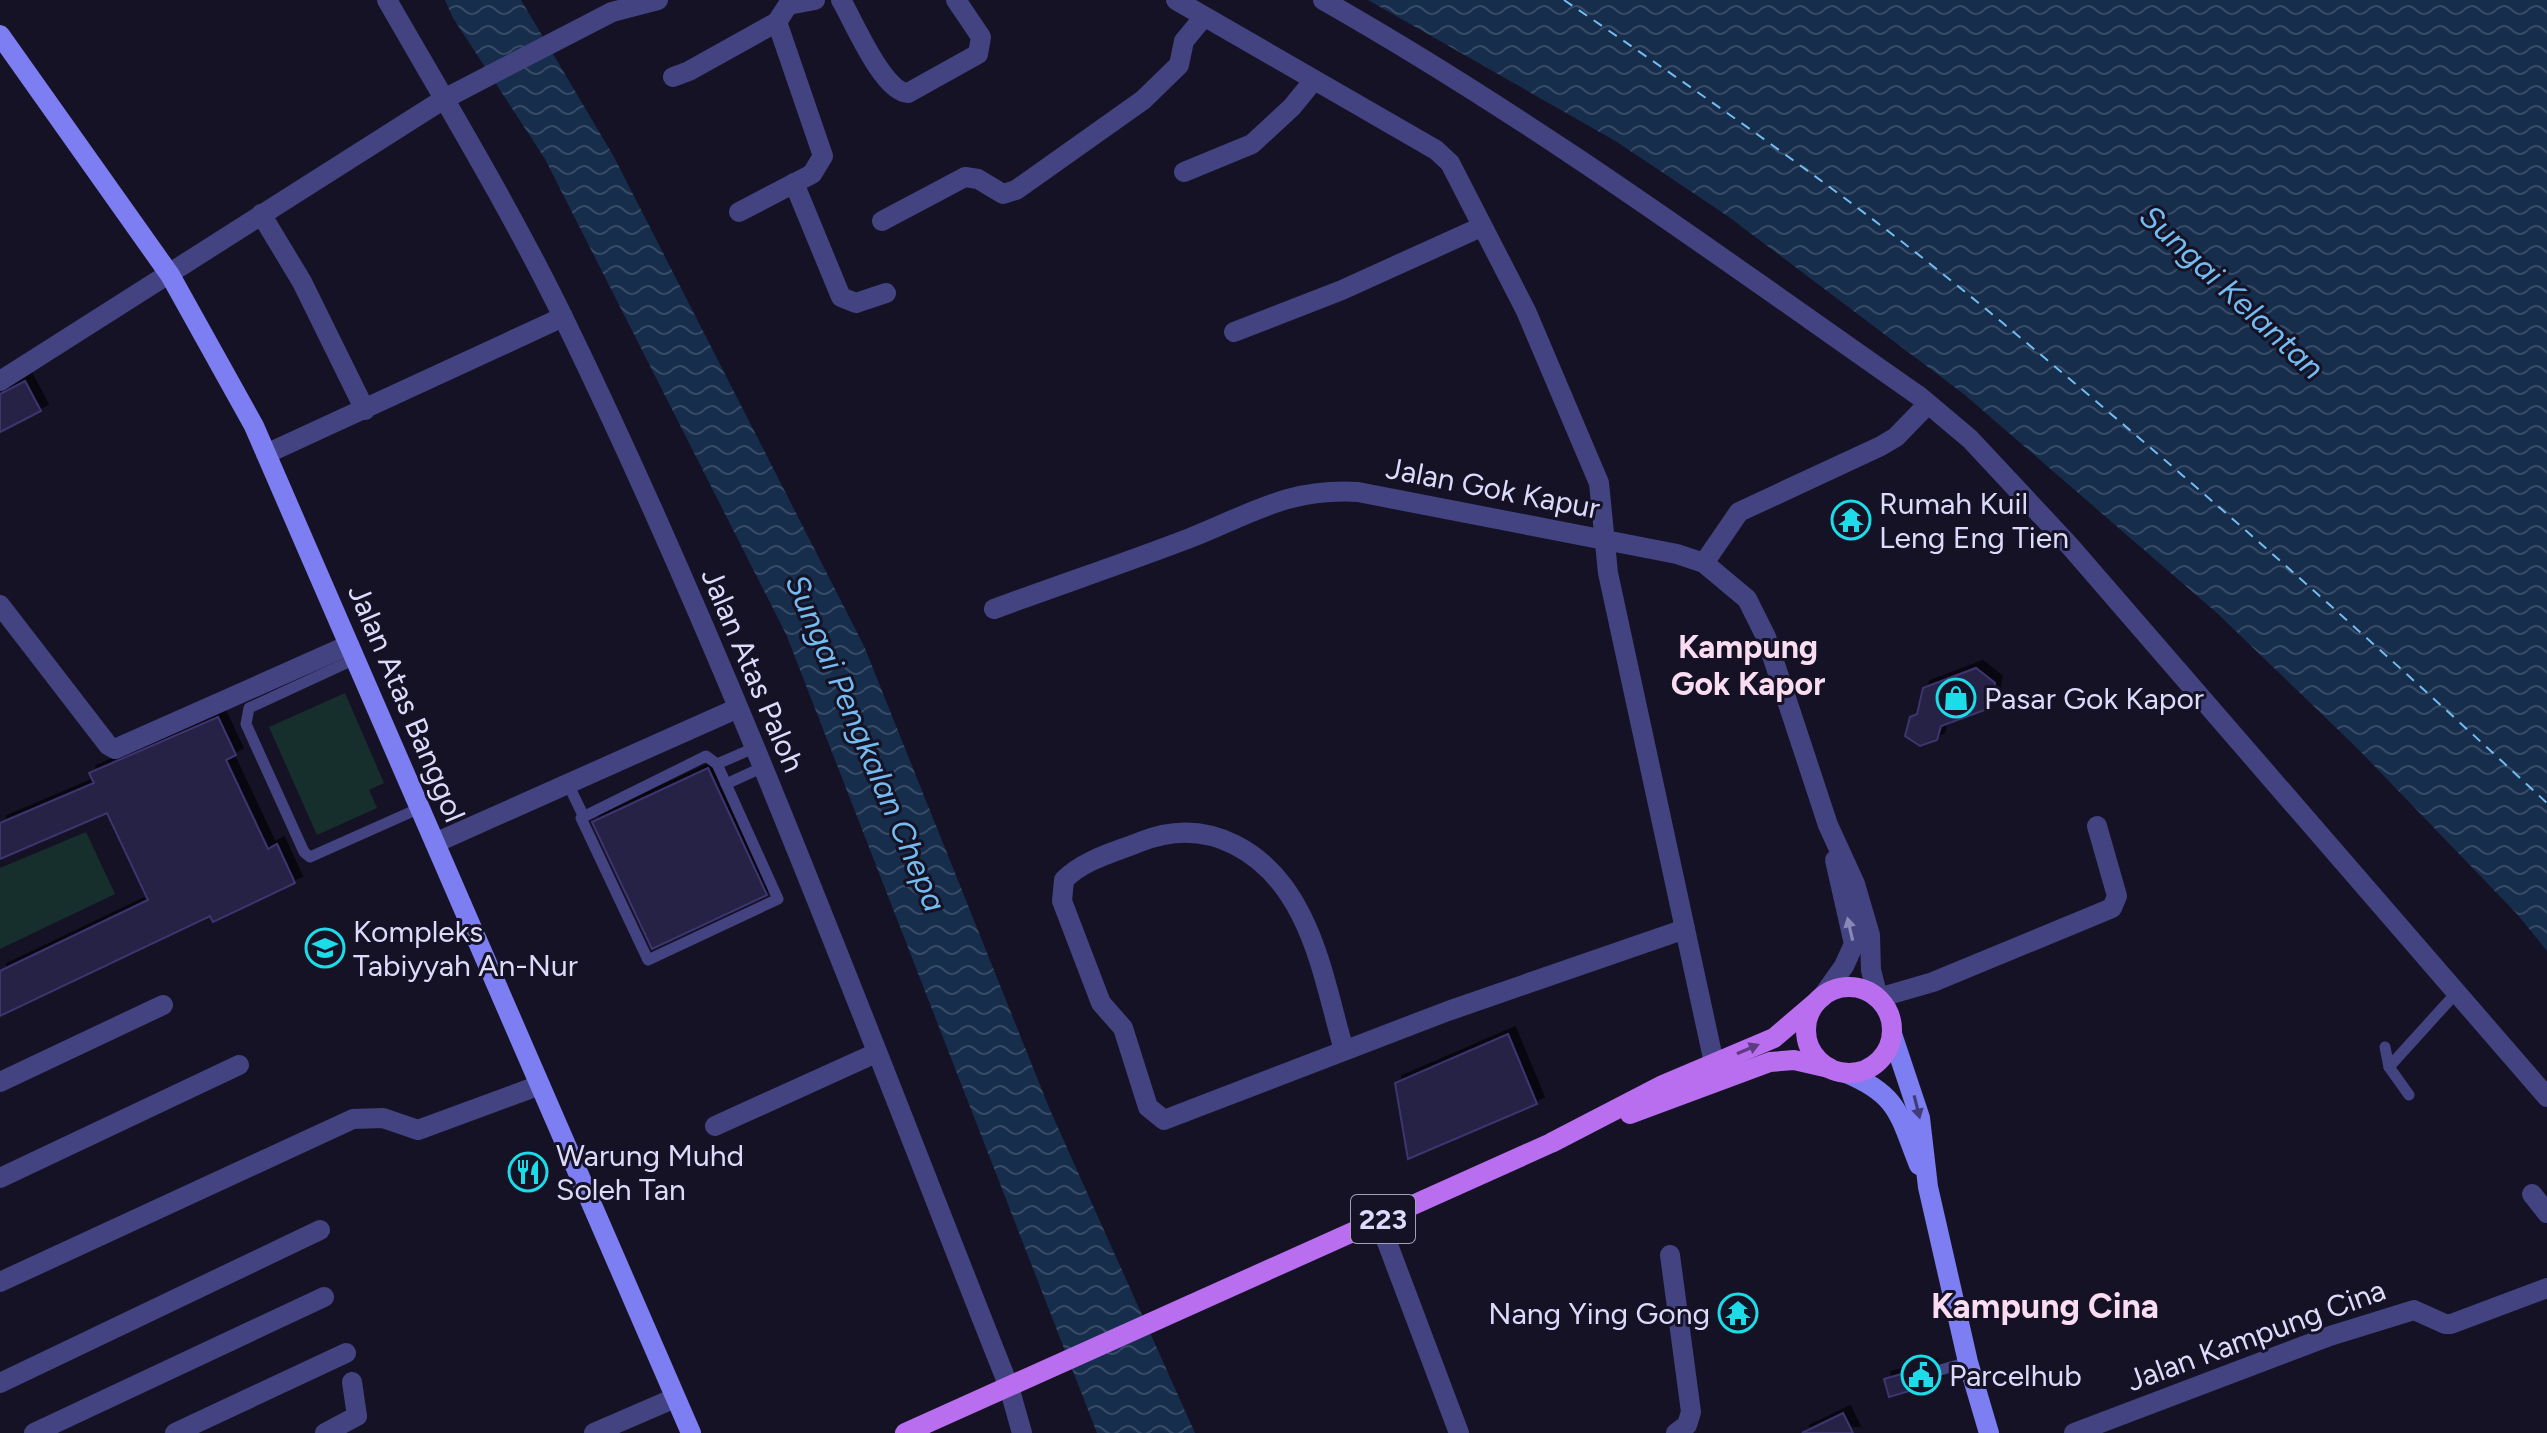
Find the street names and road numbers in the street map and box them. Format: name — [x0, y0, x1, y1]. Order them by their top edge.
street label: Jalan Gok Kapur — [1383, 449, 1603, 527]
street label: Jalan Atas Paloh — [693, 562, 813, 778]
street label: Jalan Atas Banggol — [340, 579, 474, 827]
road number: 223 — [1351, 1195, 1415, 1243]
street label: Jalan Kampung Cina — [2122, 1271, 2390, 1399]

